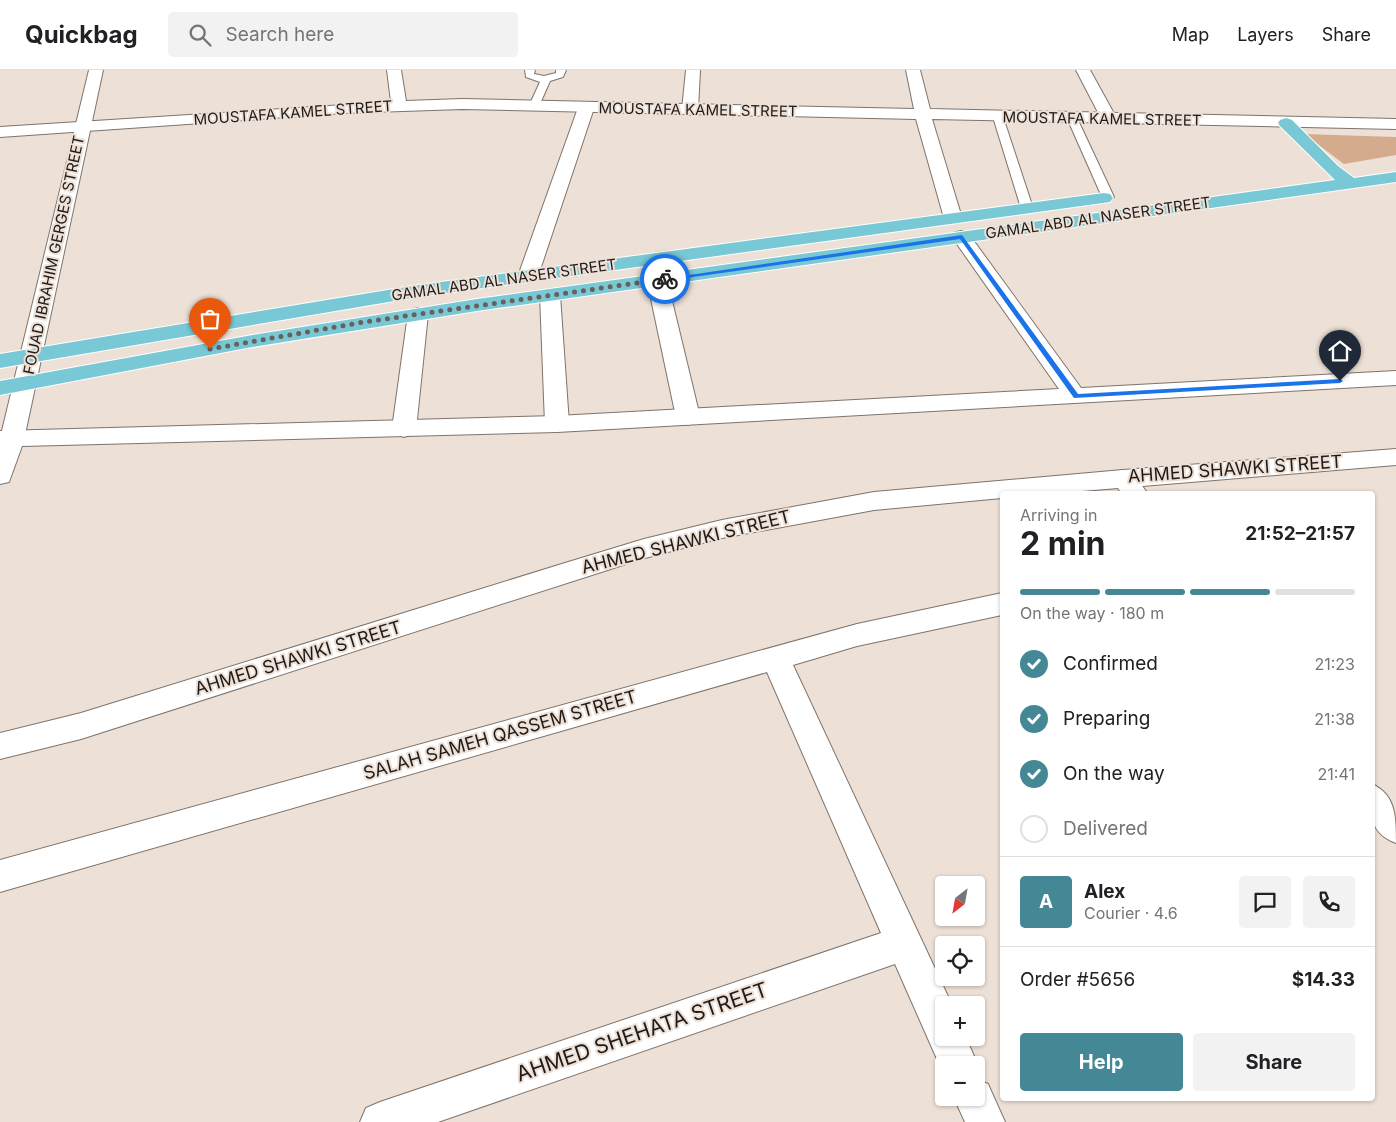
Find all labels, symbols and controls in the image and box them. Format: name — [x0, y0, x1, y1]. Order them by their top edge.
search box — [168, 12, 518, 57]
text: Quickbag — [25, 20, 138, 49]
icon: search — [186, 21, 214, 49]
text: Search here — [226, 23, 334, 46]
text: Map — [1172, 24, 1209, 45]
text: Layers — [1237, 24, 1294, 45]
text: Share — [1322, 24, 1371, 45]
street label: MOUSTAFA KAMEL STREET — [193, 96, 393, 129]
street label: MOUSTAFA KAMEL STREET — [598, 98, 798, 121]
street label: MOUSTAFA KAMEL STREET — [1002, 107, 1202, 130]
street label: FOUAD IBRAHIM GERGES STREET — [19, 134, 88, 376]
street label: GAMAL ABD AL NASER STREET — [984, 192, 1212, 243]
street label: GAMAL ABD AL NASER STREET — [390, 254, 618, 305]
courier — [640, 254, 690, 304]
icon: bike — [651, 265, 679, 293]
pin — [189, 298, 231, 349]
icon: bag — [196, 305, 224, 333]
pin — [1319, 330, 1361, 381]
icon: home — [1326, 337, 1354, 365]
street label: AHMED SHAWKI STREET — [1127, 451, 1343, 486]
street label: AHMED SHAWKI STREET — [579, 505, 793, 578]
text: Arriving in — [1020, 505, 1097, 525]
text: 21:52–21:57 — [1245, 522, 1355, 545]
text: 2 min — [1020, 524, 1106, 563]
text: On the way · 180 m — [1020, 603, 1164, 623]
street label: AHMED SHAWKI STREET — [192, 616, 404, 699]
icon: check — [1020, 650, 1048, 678]
text: Confirmed — [1063, 652, 1158, 675]
text: 21:23 — [1314, 654, 1355, 674]
street label: SALAH SAMEH QASSEM STREET — [361, 685, 639, 784]
icon: check — [1020, 705, 1048, 733]
text: Preparing — [1063, 707, 1150, 730]
text: 21:38 — [1314, 709, 1355, 729]
icon: check — [1020, 760, 1048, 788]
text: On the way — [1063, 762, 1165, 785]
text: 21:41 — [1318, 764, 1355, 784]
text: Delivered — [1063, 817, 1148, 840]
north arrow — [935, 876, 985, 926]
map controls — [935, 876, 985, 1106]
button: chat — [1239, 876, 1291, 928]
button: phone — [1303, 876, 1355, 928]
text: Alex — [1084, 880, 1125, 903]
text: A — [1039, 890, 1053, 913]
text: Courier · 4.6 — [1084, 903, 1178, 923]
button: locate — [935, 936, 985, 986]
text: Order #5656 — [1020, 968, 1135, 991]
text: $14.33 — [1292, 968, 1355, 991]
street label: AHMED SHEHATA STREET — [513, 977, 771, 1086]
button: + — [935, 996, 985, 1046]
button: Help — [1020, 1033, 1183, 1091]
button: Share — [1193, 1033, 1355, 1091]
button: − — [935, 1056, 985, 1106]

